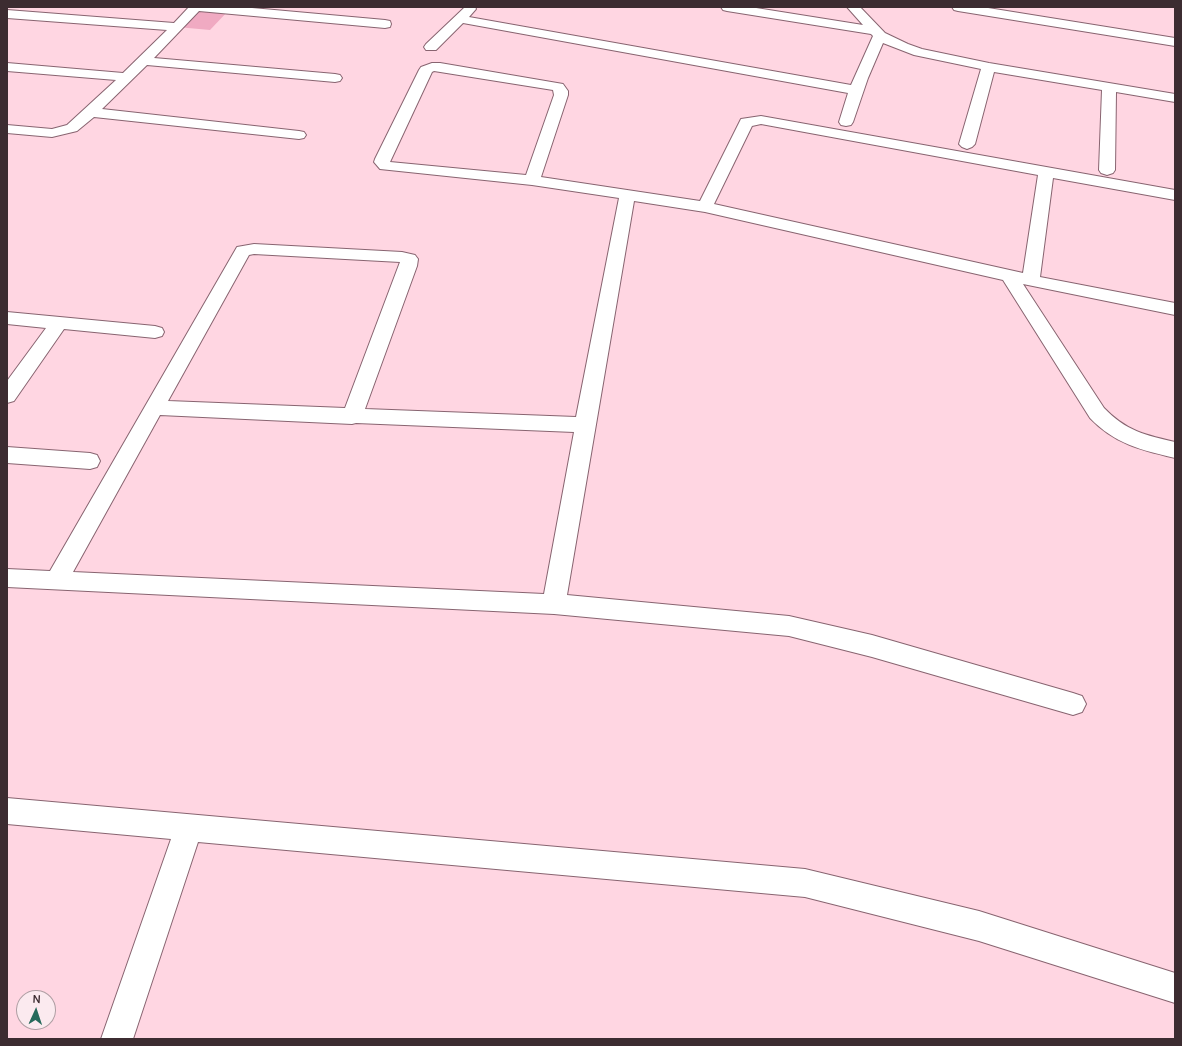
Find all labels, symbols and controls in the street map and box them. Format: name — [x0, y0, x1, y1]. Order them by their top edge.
north arrow — [16, 990, 56, 1030]
text: N — [32, 991, 41, 1006]

